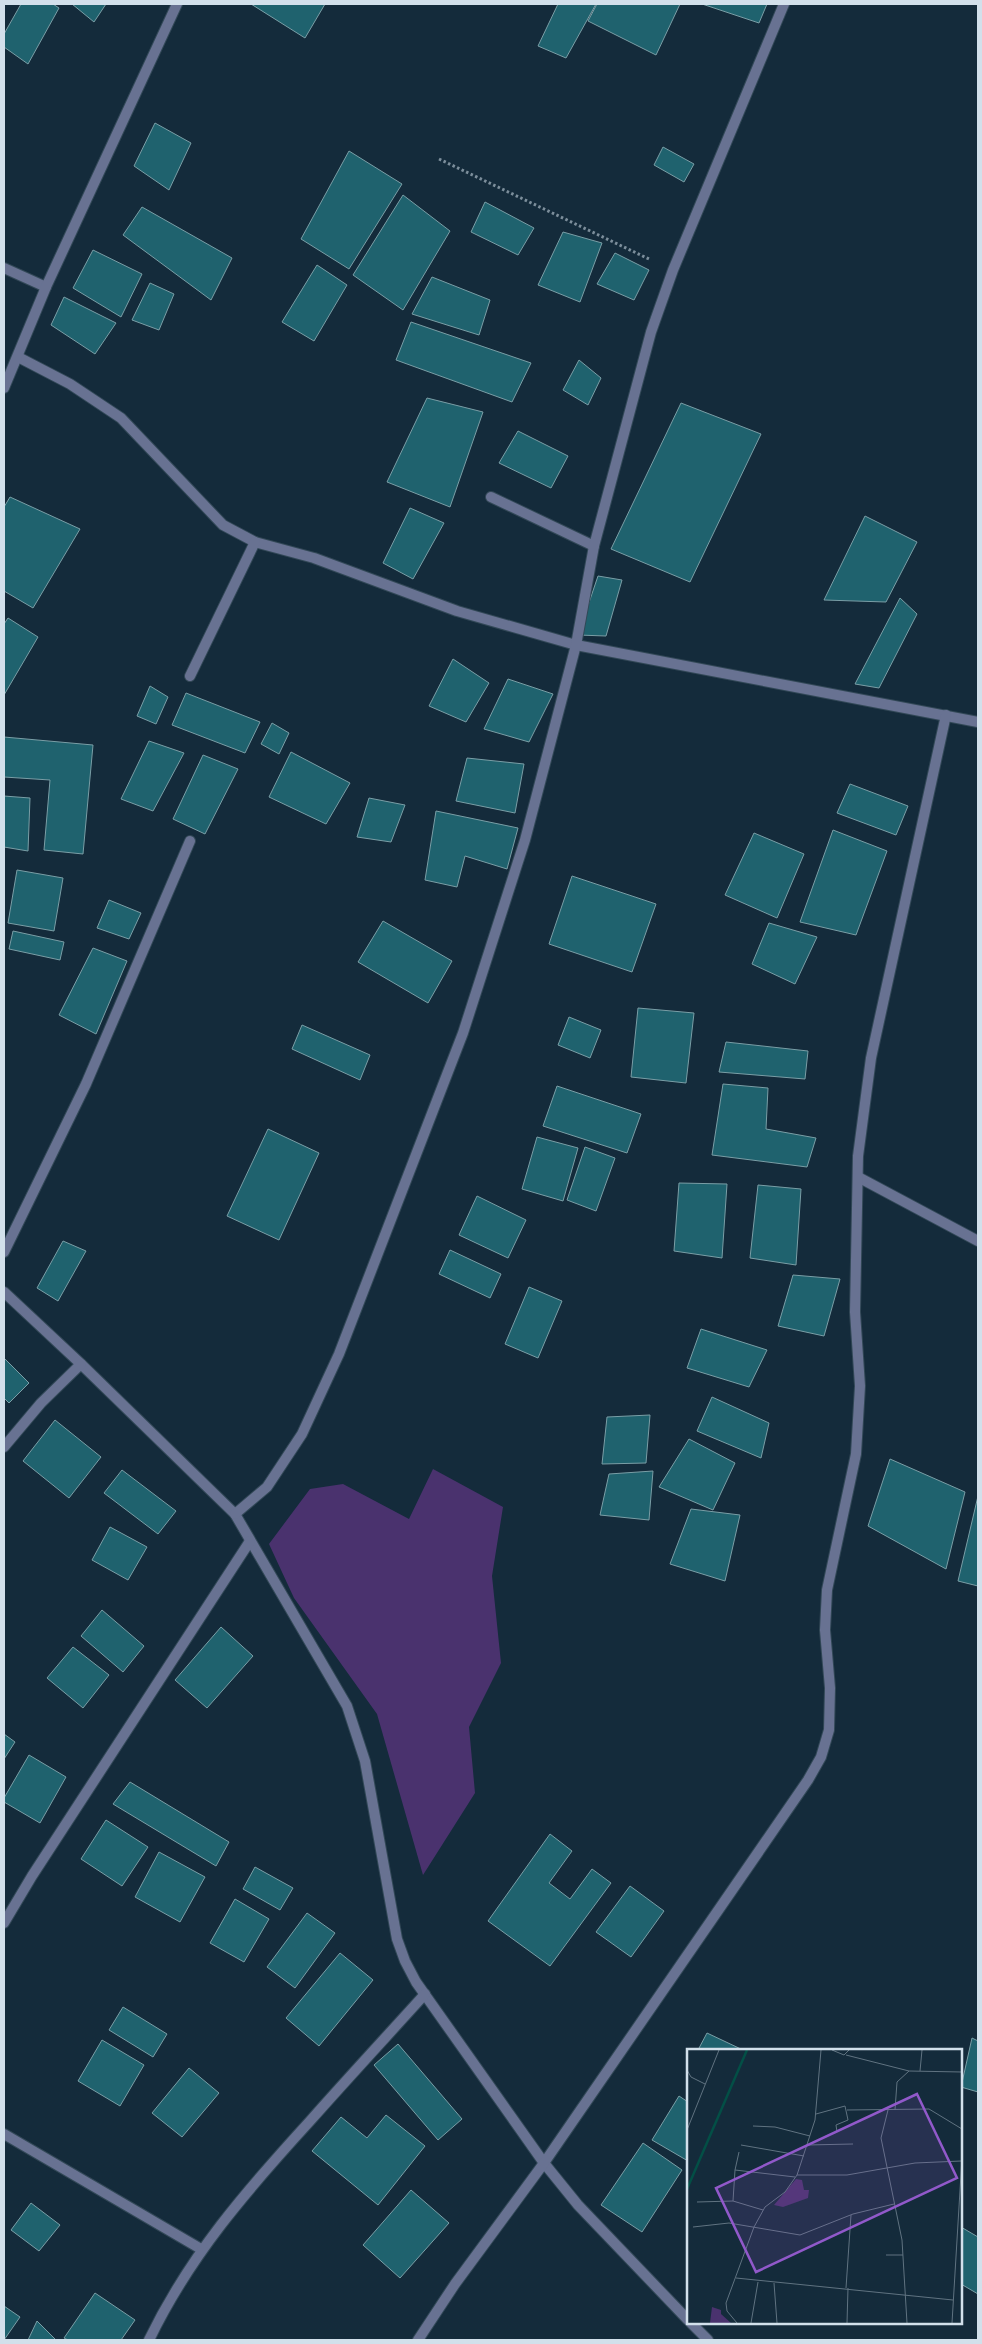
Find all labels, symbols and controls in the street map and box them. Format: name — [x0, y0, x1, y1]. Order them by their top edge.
inset map — [687, 2049, 962, 2324]

